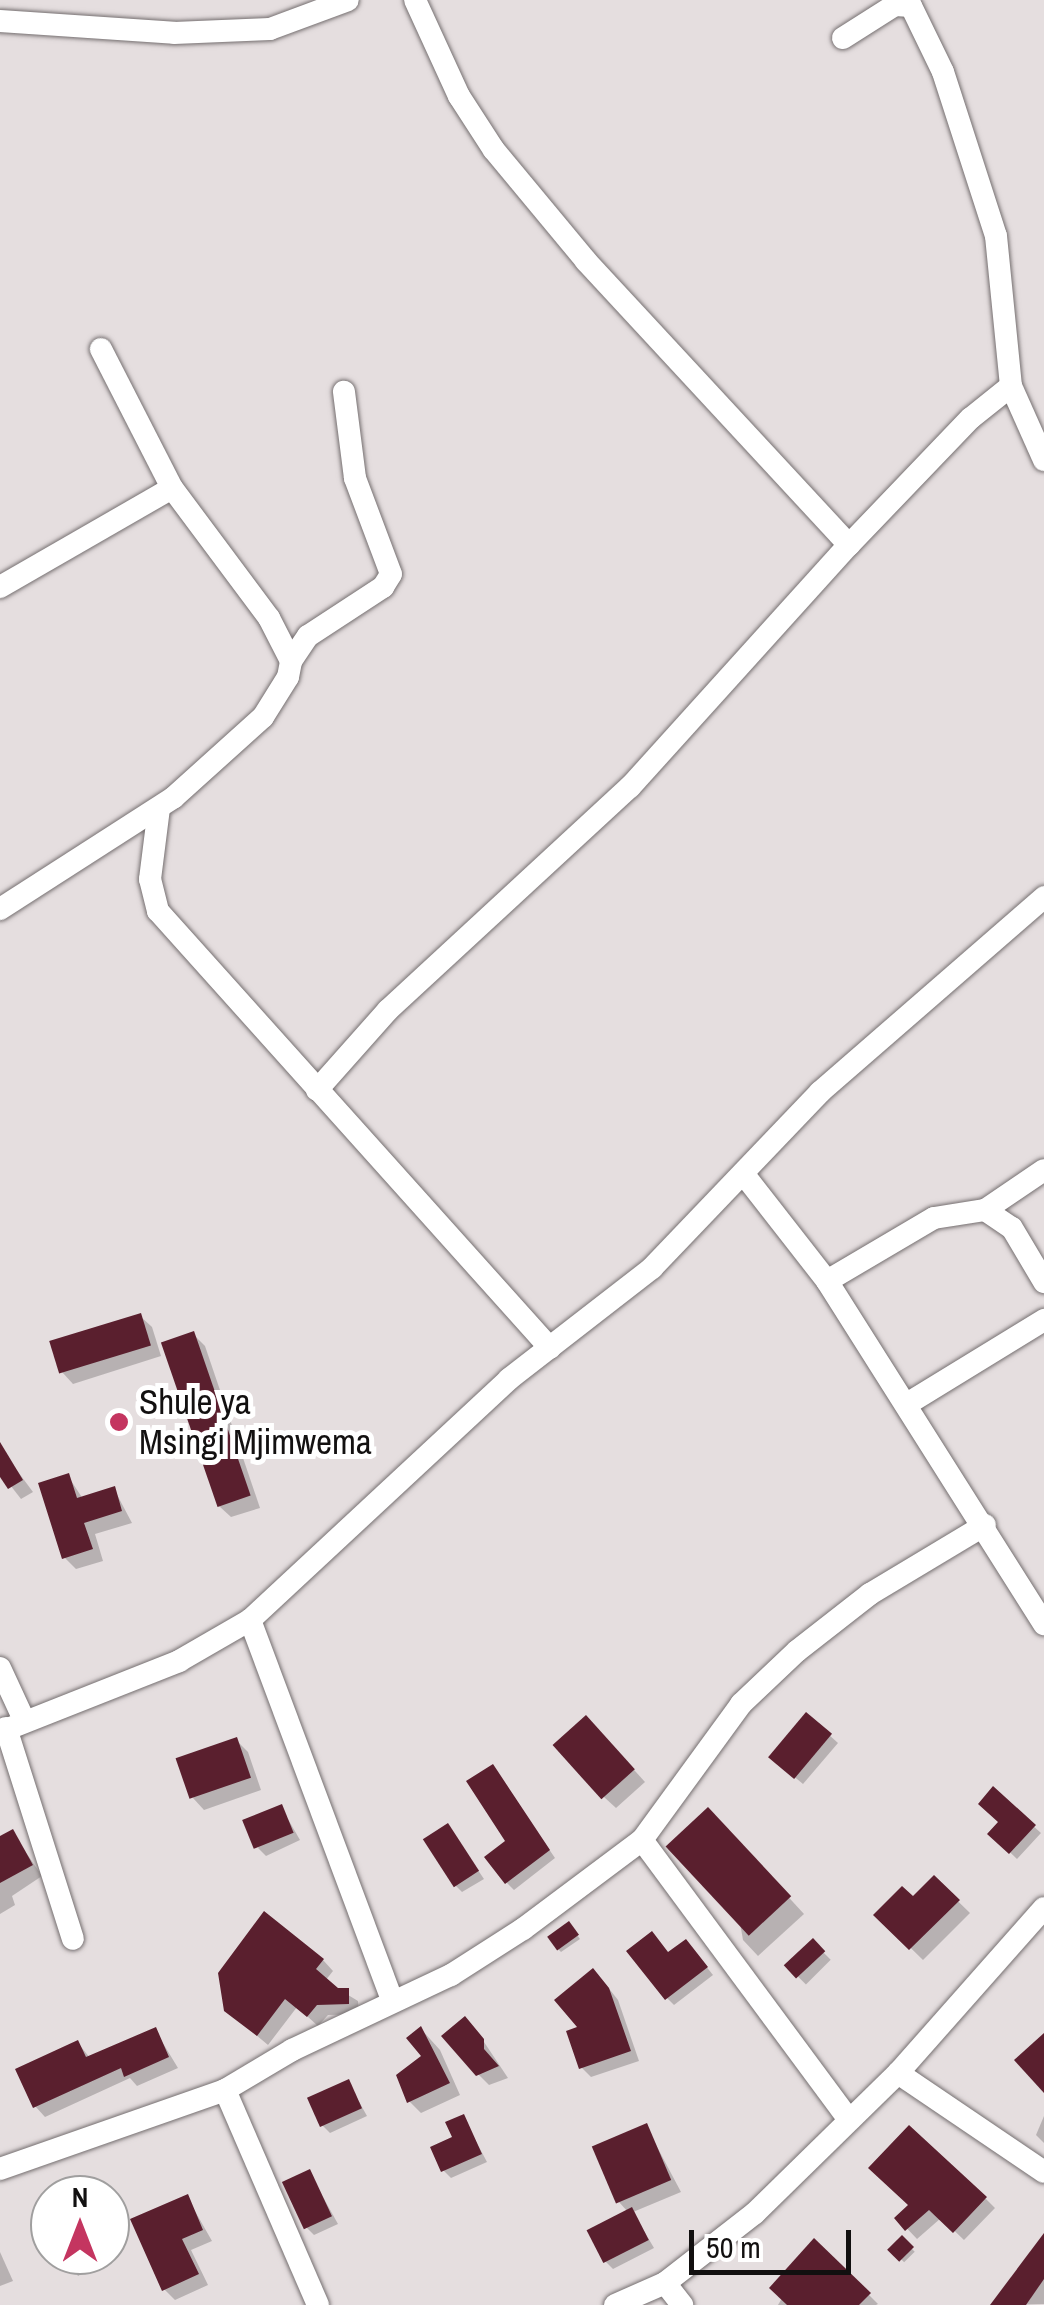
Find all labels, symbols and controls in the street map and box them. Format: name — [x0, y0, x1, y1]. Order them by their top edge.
place label: Shule ya Msingi Mjimwema — [139, 1381, 372, 1463]
marker: Shule ya Msingi Mjimwema — [108, 1411, 130, 1433]
north arrow — [30, 2175, 130, 2275]
text: N — [72, 2178, 88, 2216]
scale bar — [694, 2210, 856, 2272]
text: 50 m — [706, 2227, 761, 2267]

